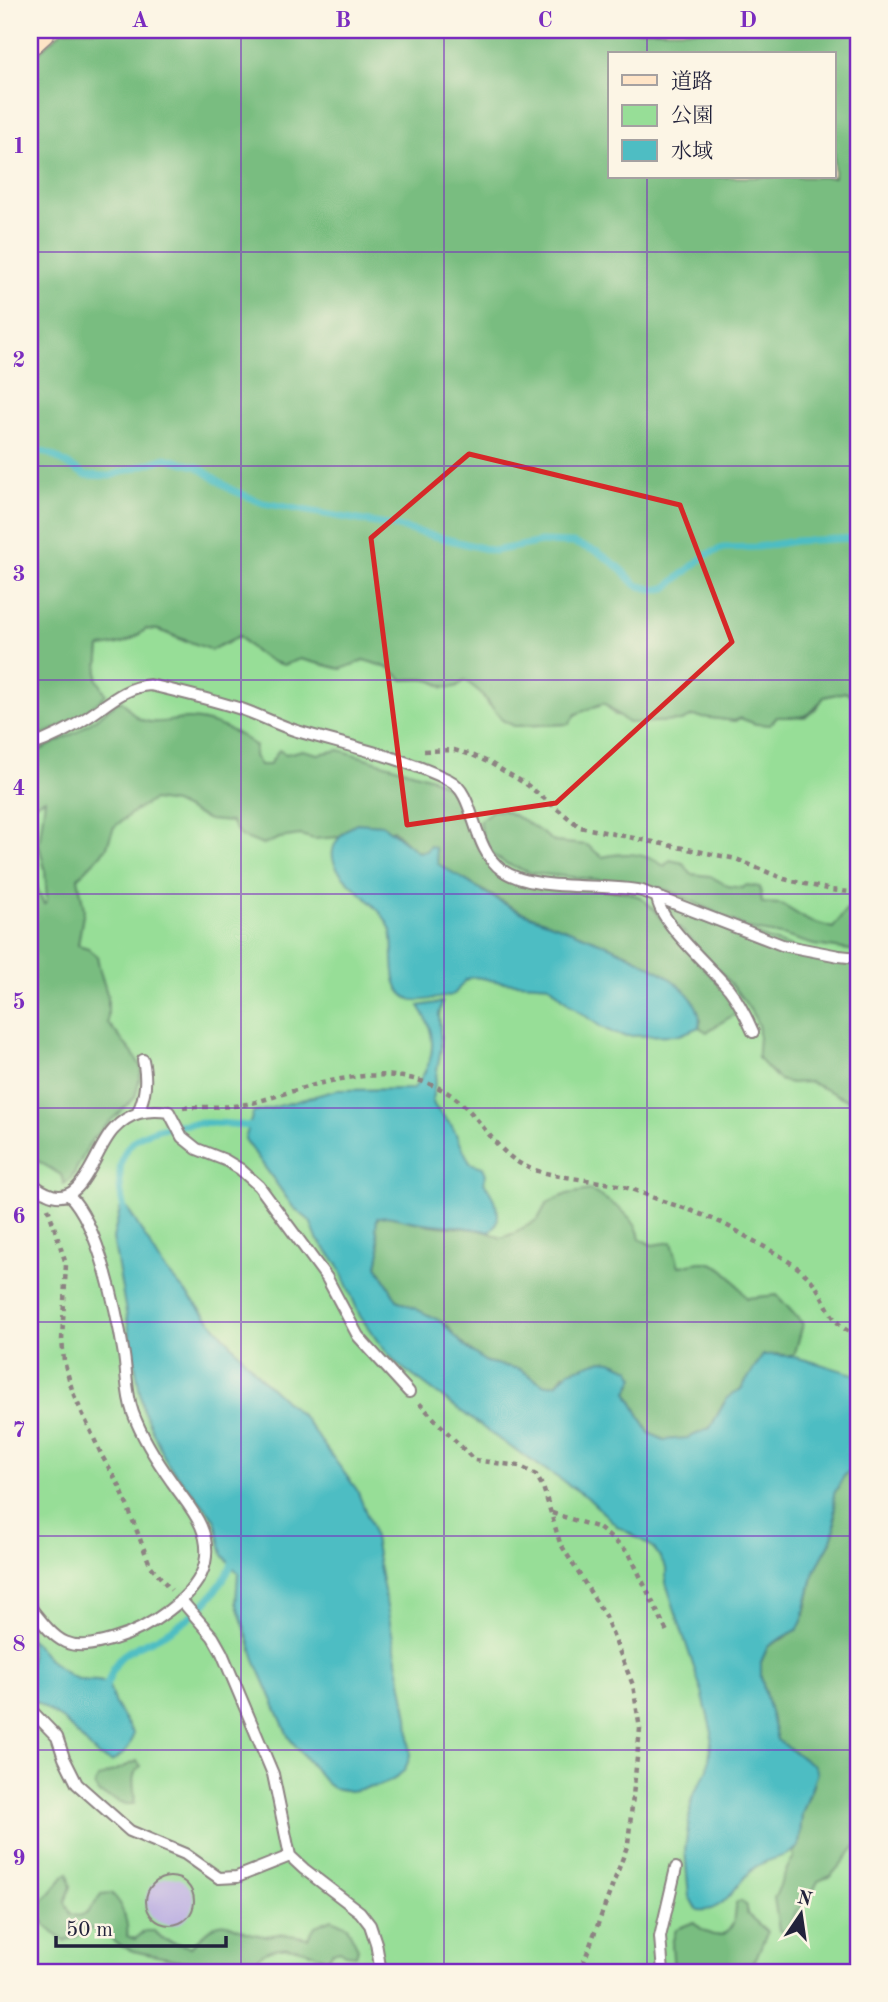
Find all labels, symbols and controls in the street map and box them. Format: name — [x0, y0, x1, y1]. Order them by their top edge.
text: A — [131, 9, 149, 32]
text: B — [335, 9, 351, 32]
text: C — [537, 9, 553, 32]
text: D — [739, 9, 757, 32]
legend — [608, 52, 836, 178]
text: 道路 — [671, 70, 713, 93]
text: 公園 — [671, 104, 713, 127]
text: 1 — [12, 135, 26, 158]
text: 水域 — [671, 140, 713, 163]
text: 2 — [12, 349, 26, 372]
text: 3 — [12, 563, 26, 586]
text: 4 — [12, 777, 26, 800]
text: 5 — [12, 991, 26, 1014]
text: 6 — [12, 1205, 26, 1228]
text: 7 — [12, 1419, 26, 1442]
text: 8 — [12, 1633, 26, 1656]
text: 9 — [12, 1847, 26, 1870]
north arrow — [766, 1880, 836, 1950]
text: N — [795, 1889, 814, 1911]
scale bar — [56, 1904, 226, 1948]
text: 50 m — [66, 1920, 113, 1941]

